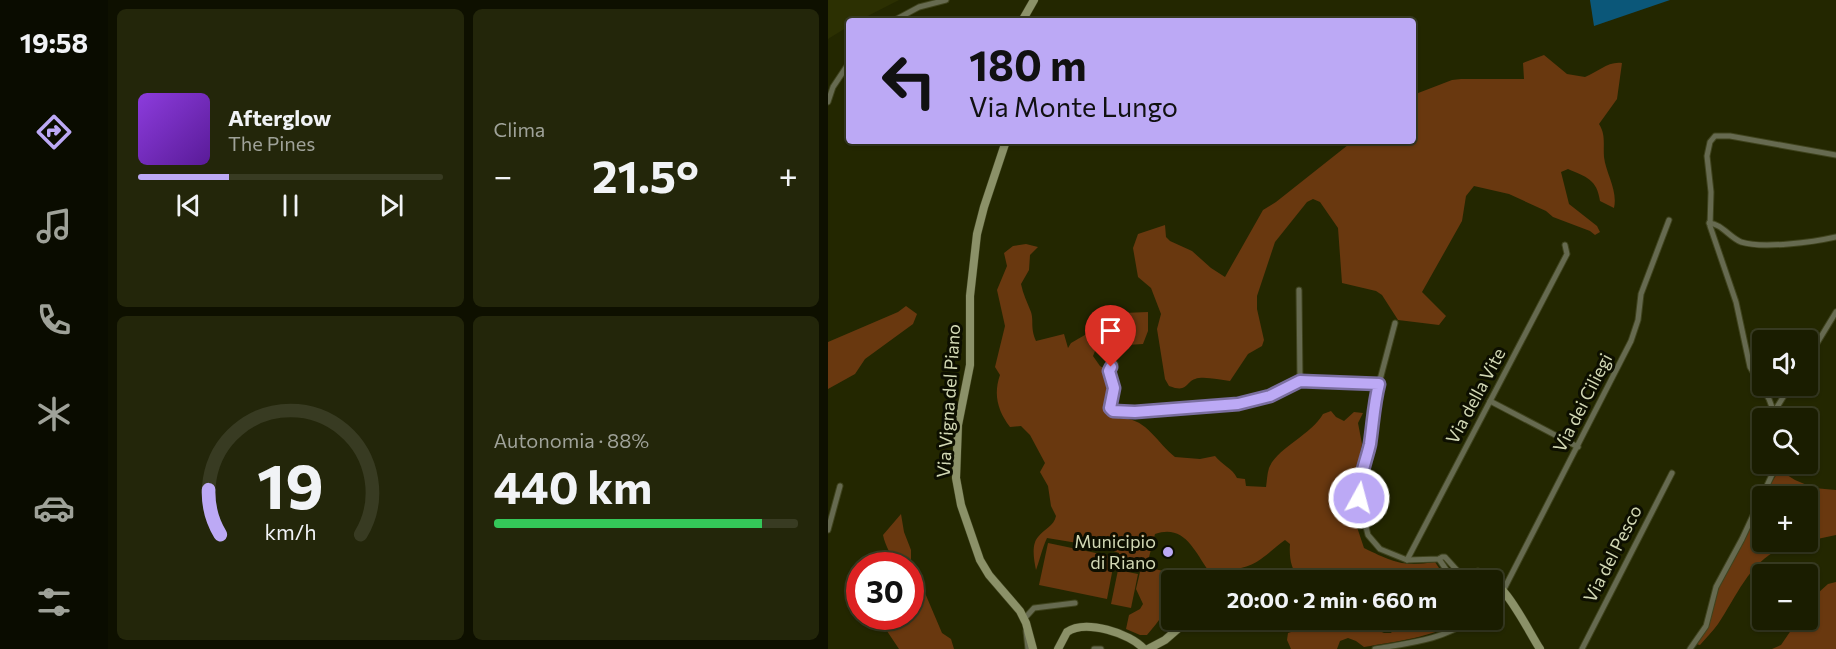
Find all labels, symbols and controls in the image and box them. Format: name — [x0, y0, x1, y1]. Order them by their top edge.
text: 19:58 — [20, 26, 88, 59]
text: 180 m — [969, 38, 1087, 90]
icon: left — [870, 42, 948, 120]
text: Via Monte Lungo — [969, 90, 1178, 123]
text: Afterglow — [228, 104, 331, 131]
icon: directions — [33, 111, 75, 153]
text: Clima — [494, 117, 545, 141]
text: The Pines — [228, 131, 315, 155]
text: 21.5° — [592, 147, 699, 202]
text: − — [494, 154, 512, 195]
text: + — [779, 154, 798, 195]
icon: previous — [172, 189, 205, 222]
icon: pause — [274, 189, 307, 222]
icon: next — [375, 189, 408, 222]
icon: music — [33, 205, 75, 247]
icon: phone — [33, 299, 75, 341]
pin — [1085, 305, 1136, 367]
icon: arrive — [1094, 314, 1127, 347]
street label: Via Vigna del Piano — [932, 323, 964, 479]
map controls — [1752, 330, 1818, 630]
button: sound — [1752, 330, 1818, 396]
street label: Via della Vite — [1441, 344, 1510, 447]
street label: Via dei Ciliegi — [1548, 350, 1616, 456]
icon: climate — [33, 393, 75, 435]
button: search — [1752, 408, 1818, 474]
text: Autonomia · 88% — [494, 428, 649, 452]
text: 19 — [257, 446, 324, 522]
text: 440 km — [494, 458, 652, 513]
position arrow — [1327, 466, 1391, 530]
button: + — [1752, 486, 1818, 552]
icon: car — [33, 487, 75, 529]
street label: Via del Pesco — [1578, 501, 1646, 606]
text: km/h — [264, 518, 316, 544]
place label: Municipio di Riano — [1074, 530, 1156, 573]
marker: Municipio di Riano — [1161, 545, 1175, 559]
speed limit sign: 30 — [846, 552, 924, 630]
button: − — [1752, 564, 1818, 630]
icon: filters — [33, 581, 75, 623]
text: 20:00 · 2 min · 660 m — [1227, 586, 1437, 613]

